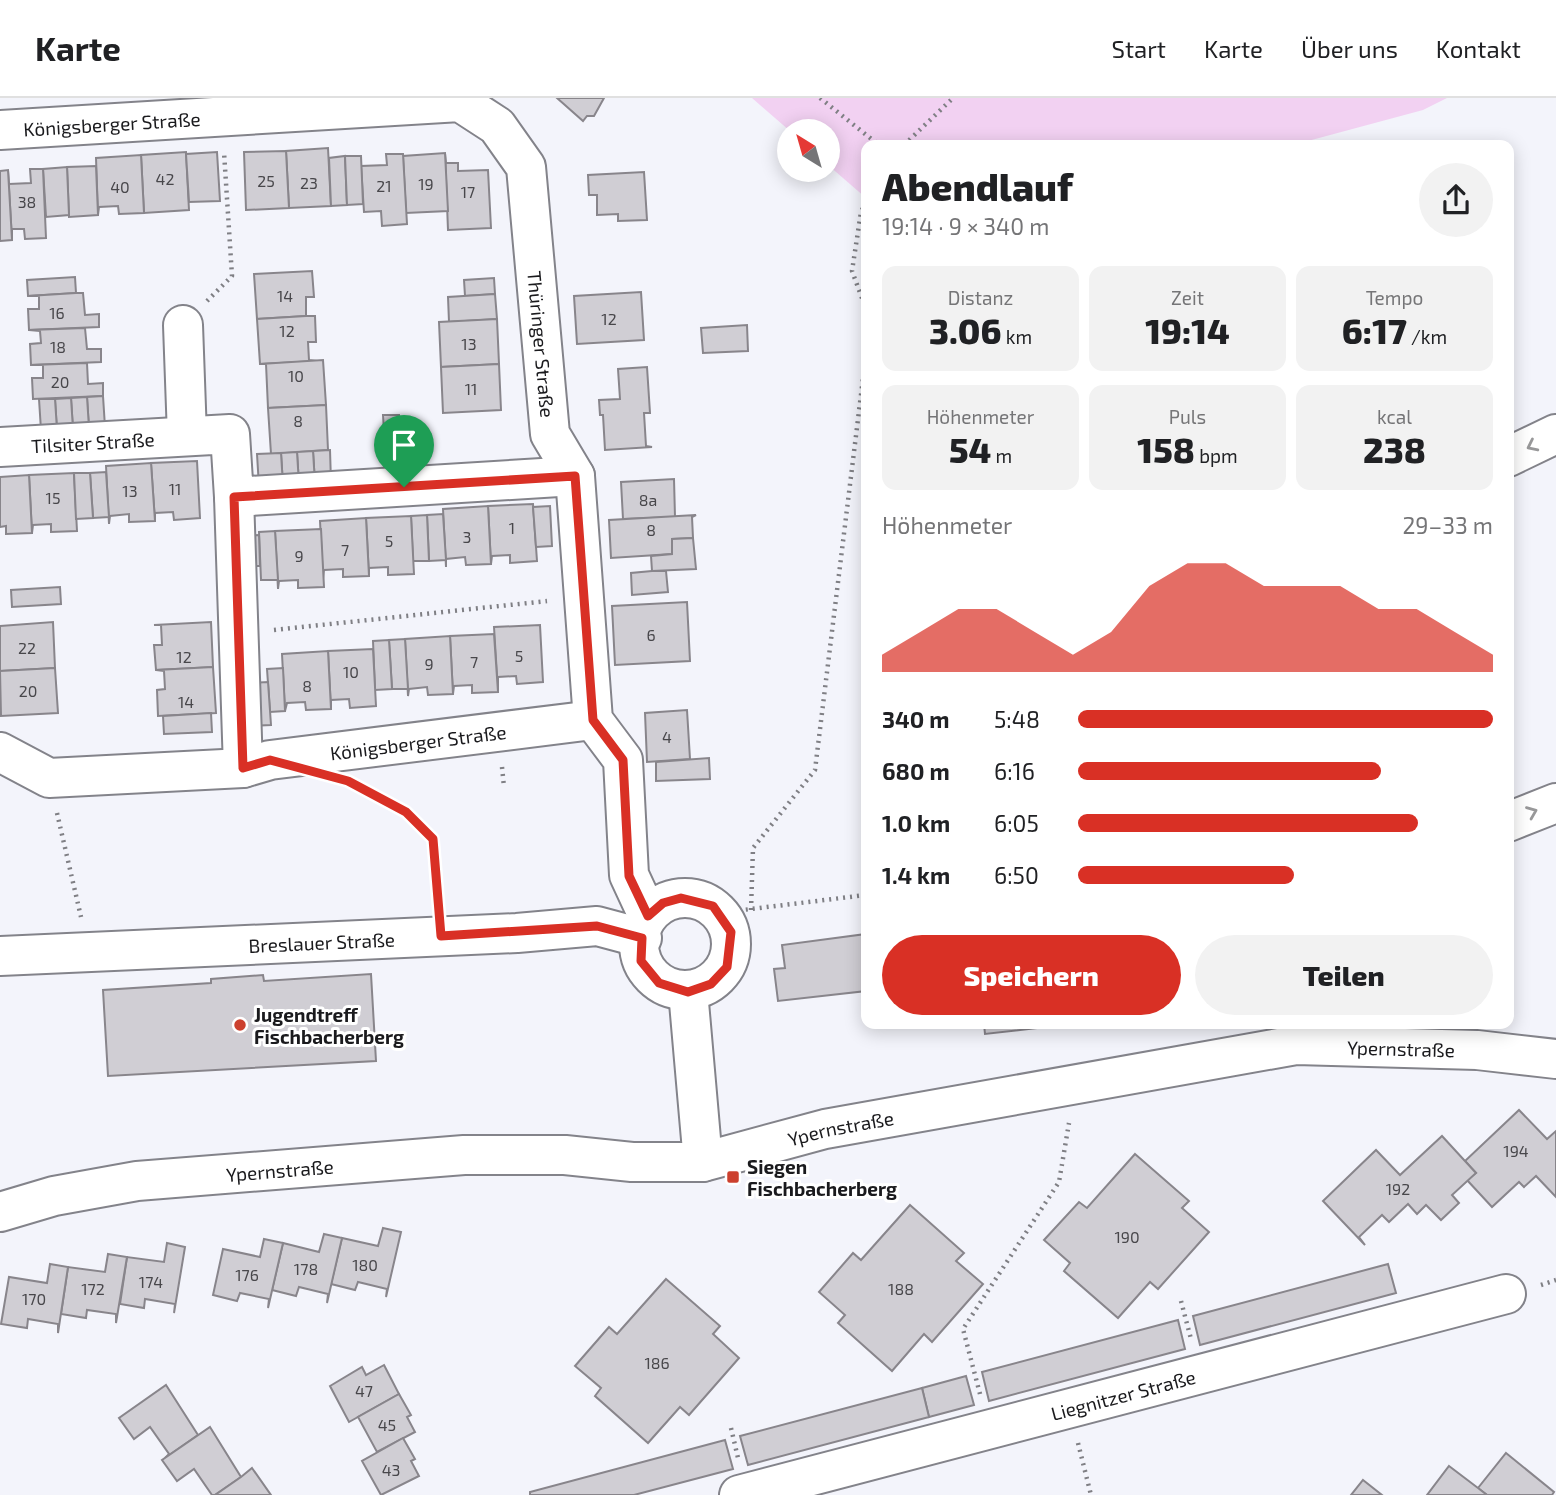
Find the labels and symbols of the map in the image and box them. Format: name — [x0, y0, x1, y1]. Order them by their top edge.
street label: Königsberger Straße — [23, 106, 201, 140]
north arrow — [777, 119, 840, 182]
house number: 42 — [156, 169, 174, 188]
house number: 25 — [257, 171, 275, 190]
house number: 23 — [300, 173, 318, 192]
house number: 19 — [418, 174, 434, 193]
house number: 21 — [376, 176, 392, 195]
house number: 40 — [110, 177, 130, 196]
house number: 17 — [461, 182, 475, 201]
house number: 38 — [18, 192, 36, 211]
street label: Thüringer Straße — [524, 270, 560, 419]
house number: 14 — [277, 286, 293, 305]
house number: 16 — [49, 303, 65, 322]
house number: 12 — [601, 309, 617, 328]
house number: 12 — [279, 321, 295, 340]
house number: 13 — [461, 334, 477, 353]
house number: 18 — [50, 337, 66, 356]
house number: 10 — [288, 366, 304, 385]
house number: 20 — [51, 372, 69, 391]
house number: 11 — [465, 379, 477, 398]
house number: 8 — [293, 411, 303, 430]
pin — [374, 415, 434, 487]
street label: Tilsiter Straße — [30, 427, 155, 457]
one-way arrow — [1527, 437, 1539, 451]
house number: 11 — [169, 479, 181, 498]
house number: 13 — [122, 481, 138, 500]
house number: 15 — [46, 488, 60, 507]
house number: 8a — [639, 490, 657, 509]
house number: 1 — [509, 518, 515, 537]
house number: 8 — [646, 520, 656, 539]
house number: 3 — [463, 527, 471, 546]
house number: 5 — [385, 531, 393, 550]
house number: 7 — [341, 540, 349, 559]
house number: 9 — [294, 546, 304, 565]
house number: 6 — [646, 625, 656, 644]
house number: 22 — [18, 638, 36, 657]
house number: 5 — [515, 646, 523, 665]
house number: 12 — [176, 647, 192, 666]
house number: 7 — [470, 652, 478, 671]
house number: 9 — [424, 654, 434, 673]
house number: 10 — [343, 662, 359, 681]
house number: 8 — [302, 676, 312, 695]
house number: 20 — [19, 681, 37, 700]
house number: 14 — [178, 692, 194, 711]
street label: Königsberger Straße — [328, 719, 507, 764]
house number: 4 — [662, 727, 672, 746]
one-way arrow — [1526, 807, 1538, 821]
street label: Breslauer Straße — [248, 927, 395, 956]
place label: Jugendtreff Fischbacherberg — [254, 1003, 404, 1048]
marker: Jugendtreff Fischbacherberg — [232, 1017, 248, 1033]
street label: Ypernstraße — [1347, 1035, 1455, 1061]
street label: Ypernstraße — [785, 1105, 895, 1150]
house number: 194 — [1503, 1141, 1529, 1160]
street label: Ypernstraße — [225, 1154, 334, 1185]
place label: Siegen Fischbacherberg — [747, 1155, 897, 1200]
marker: Siegen Fischbacherberg — [725, 1169, 741, 1185]
house number: 192 — [1386, 1179, 1410, 1198]
house number: 190 — [1114, 1227, 1140, 1246]
house number: 180 — [352, 1255, 378, 1274]
house number: 178 — [294, 1259, 318, 1278]
house number: 176 — [235, 1265, 259, 1284]
house number: 174 — [139, 1272, 163, 1291]
house number: 172 — [81, 1279, 105, 1298]
house number: 188 — [888, 1279, 914, 1298]
house number: 170 — [22, 1289, 46, 1308]
house number: 186 — [644, 1353, 670, 1372]
street label: Liegnitzer Straße — [1048, 1364, 1198, 1424]
house number: 47 — [355, 1381, 373, 1400]
house number: 45 — [378, 1415, 396, 1434]
house number: 43 — [382, 1460, 400, 1479]

